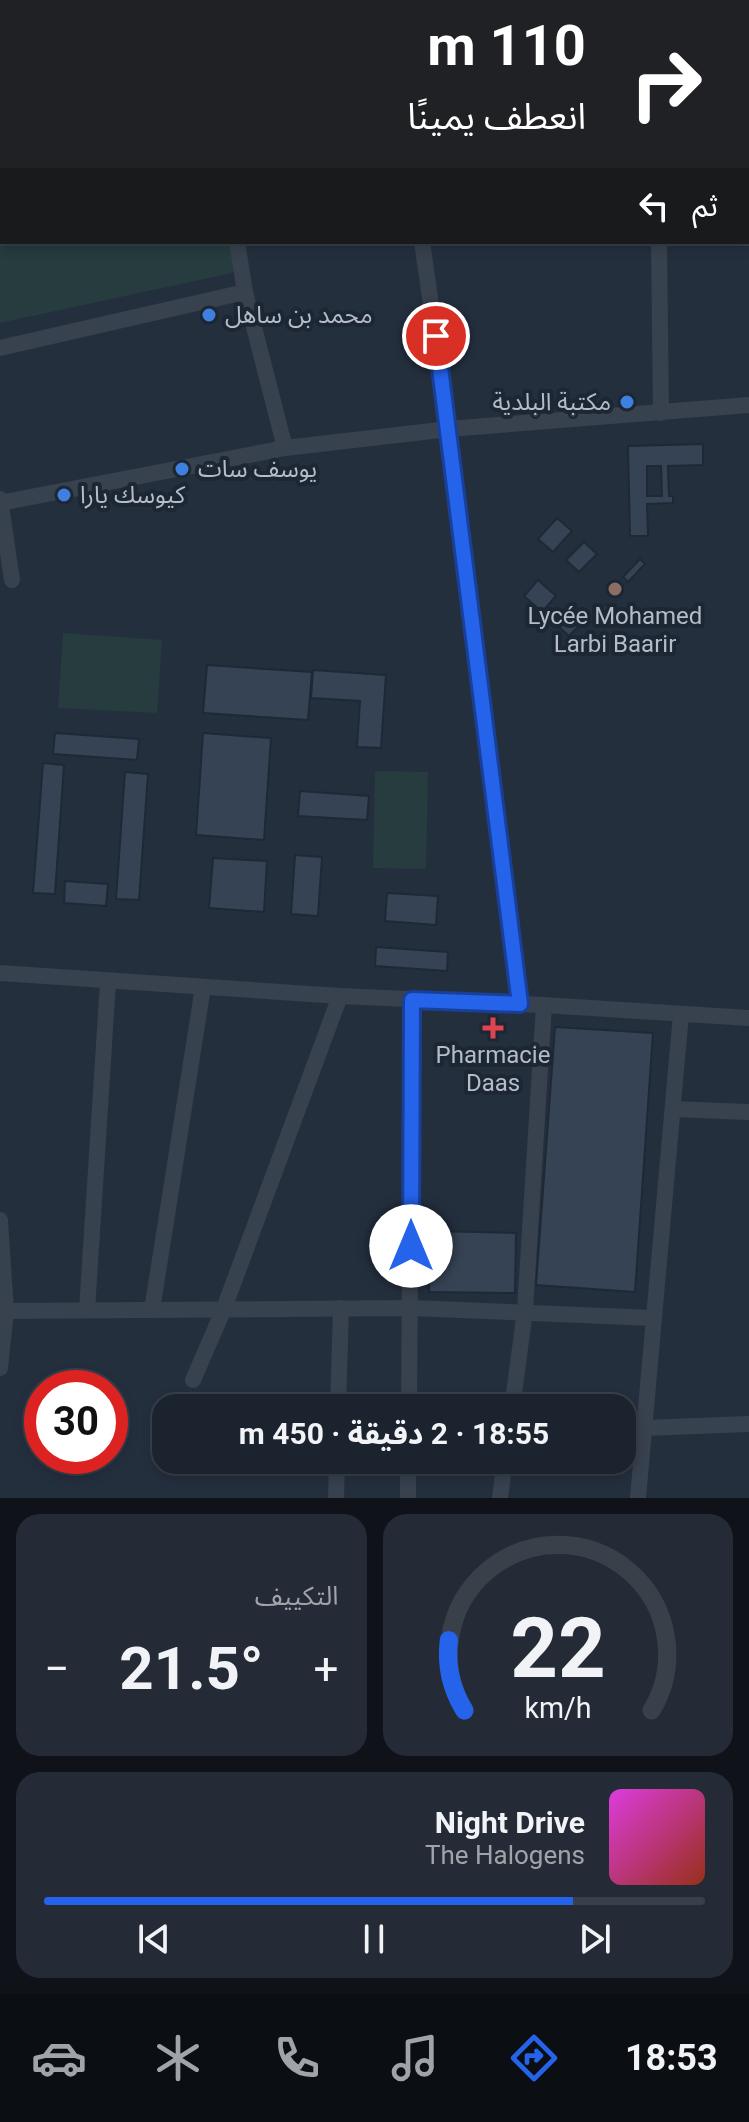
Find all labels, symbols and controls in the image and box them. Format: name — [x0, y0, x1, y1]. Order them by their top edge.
text: 110 m — [427, 13, 586, 79]
icon: right — [614, 32, 718, 136]
text: انعطف يمينًا — [407, 96, 586, 138]
icon: left — [632, 184, 676, 228]
text: ثم — [692, 188, 718, 223]
place label: محمد بن ساهل — [225, 301, 373, 329]
pin — [402, 302, 470, 370]
marker: محمد بن ساهل — [200, 306, 218, 324]
icon: arrive — [414, 314, 458, 358]
place label: مكتبة البلدية — [492, 388, 611, 416]
marker: مكتبة البلدية — [618, 393, 636, 411]
place label: يوسف سات — [198, 455, 317, 483]
marker: يوسف سات — [173, 460, 191, 478]
place label: كيوسك يارا — [80, 481, 186, 509]
marker: كيوسك يارا — [55, 486, 73, 504]
marker: Lycée Mohamed Larbi Baarir — [606, 580, 624, 598]
place label: Lycée Mohamed Larbi Baarir — [528, 602, 702, 658]
marker: Pharmacie Daas — [484, 1019, 502, 1037]
place label: Pharmacie Daas — [436, 1041, 550, 1097]
position arrow — [369, 1204, 453, 1288]
speed limit sign: 30 — [24, 1370, 128, 1474]
text: 18:55 · 2 دقيقة · 450 m — [239, 1416, 549, 1451]
text: التكييف — [255, 1581, 339, 1611]
text: 22 — [510, 1600, 605, 1697]
text: 21.5° — [119, 1633, 263, 1704]
text: − — [44, 1643, 69, 1695]
text: + — [314, 1643, 338, 1695]
text: km/h — [524, 1691, 591, 1725]
text: Night Drive — [435, 1805, 585, 1840]
text: The Halogens — [425, 1840, 585, 1870]
icon: previous — [132, 1917, 176, 1961]
icon: pause — [352, 1917, 396, 1961]
icon: next — [573, 1917, 617, 1961]
icon: car — [31, 2030, 87, 2086]
icon: climate — [150, 2030, 206, 2086]
icon: phone — [269, 2030, 325, 2086]
icon: music — [387, 2030, 443, 2086]
icon: directions — [506, 2030, 562, 2086]
text: 18:53 — [625, 2037, 718, 2079]

